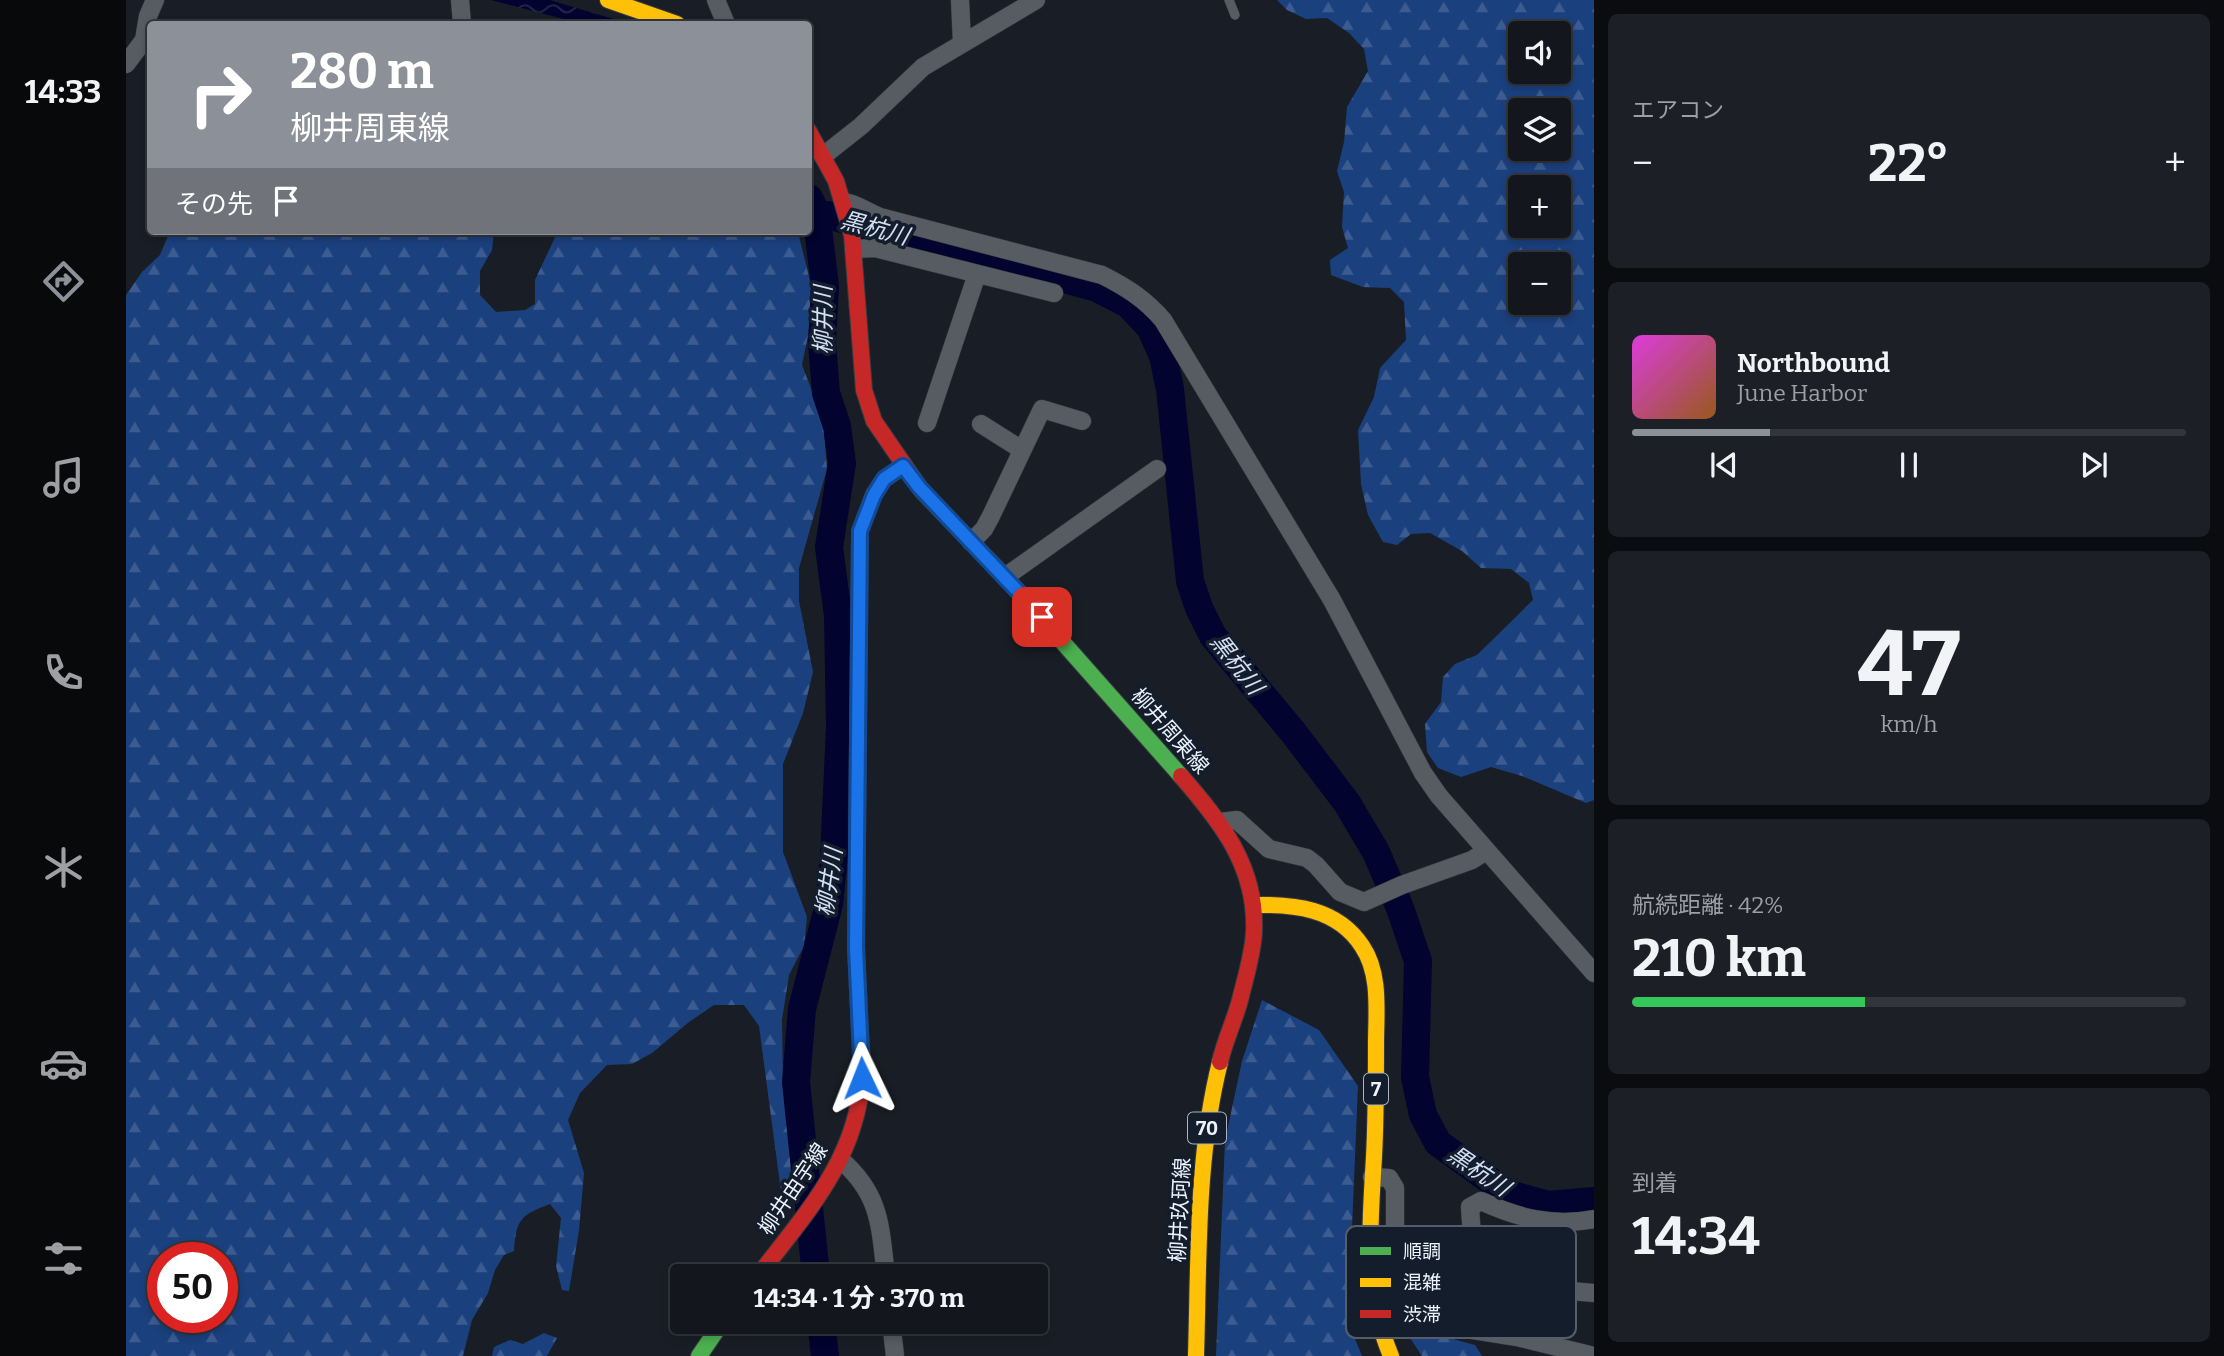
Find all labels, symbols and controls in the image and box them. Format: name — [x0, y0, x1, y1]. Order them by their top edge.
map controls — [1508, 21, 1571, 315]
button: sound — [1508, 21, 1571, 84]
text: 280 m — [290, 42, 434, 101]
icon: right — [175, 49, 266, 140]
text: 14:33 — [24, 73, 102, 111]
text: エアコン — [1632, 96, 1724, 124]
button: layers — [1508, 98, 1571, 161]
text: 柳井周東線 — [290, 109, 450, 147]
text: 22° — [1868, 132, 1949, 195]
text: − — [1632, 140, 1653, 186]
text: + — [2164, 140, 2186, 186]
button: + — [1508, 175, 1571, 238]
icon: arrive — [267, 182, 305, 220]
text: その先 — [175, 189, 253, 220]
water label: 黒杭川 — [838, 206, 915, 251]
button: − — [1508, 252, 1571, 315]
icon: directions — [39, 257, 88, 306]
water label: 柳井川 — [809, 283, 837, 355]
text: Northbound — [1737, 348, 1890, 379]
text: June Harbor — [1737, 379, 1867, 407]
icon: previous — [1705, 446, 1743, 484]
icon: pause — [1890, 446, 1928, 484]
icon: next — [2075, 446, 2113, 484]
icon: music — [39, 453, 88, 502]
pin — [1012, 587, 1072, 647]
icon: arrive — [1023, 598, 1061, 636]
text: 47 — [1857, 610, 1961, 719]
water label: 黒杭川 — [1205, 628, 1271, 702]
icon: phone — [39, 648, 88, 697]
street label: 柳井周東線 — [1126, 683, 1214, 779]
text: km/h — [1881, 710, 1937, 738]
icon: climate — [39, 843, 88, 892]
water label: 柳井川 — [810, 843, 848, 918]
text: 航続距離 · 42% — [1632, 891, 1783, 919]
text: 210 km — [1632, 927, 1806, 990]
icon: car — [39, 1039, 88, 1088]
position arrow — [825, 1041, 899, 1115]
road number: 7 — [1364, 1074, 1388, 1105]
road number: 70 — [1188, 1112, 1226, 1144]
street label: 柳井由宇線 — [753, 1138, 833, 1240]
water label: 黒杭川 — [1443, 1140, 1518, 1204]
street label: 柳井玖珂線 — [1164, 1157, 1196, 1263]
text: 到着 — [1632, 1169, 1678, 1197]
text: 14:34 — [1632, 1205, 1760, 1268]
legend — [1346, 1226, 1576, 1338]
icon: filters — [39, 1234, 88, 1283]
text: 順調 — [1403, 1240, 1441, 1263]
speed limit sign: 50 — [147, 1242, 238, 1333]
text: 混雑 — [1403, 1271, 1441, 1294]
text: 14:34 · 1 分 · 370 m — [753, 1283, 965, 1314]
text: 渋滞 — [1403, 1303, 1441, 1326]

